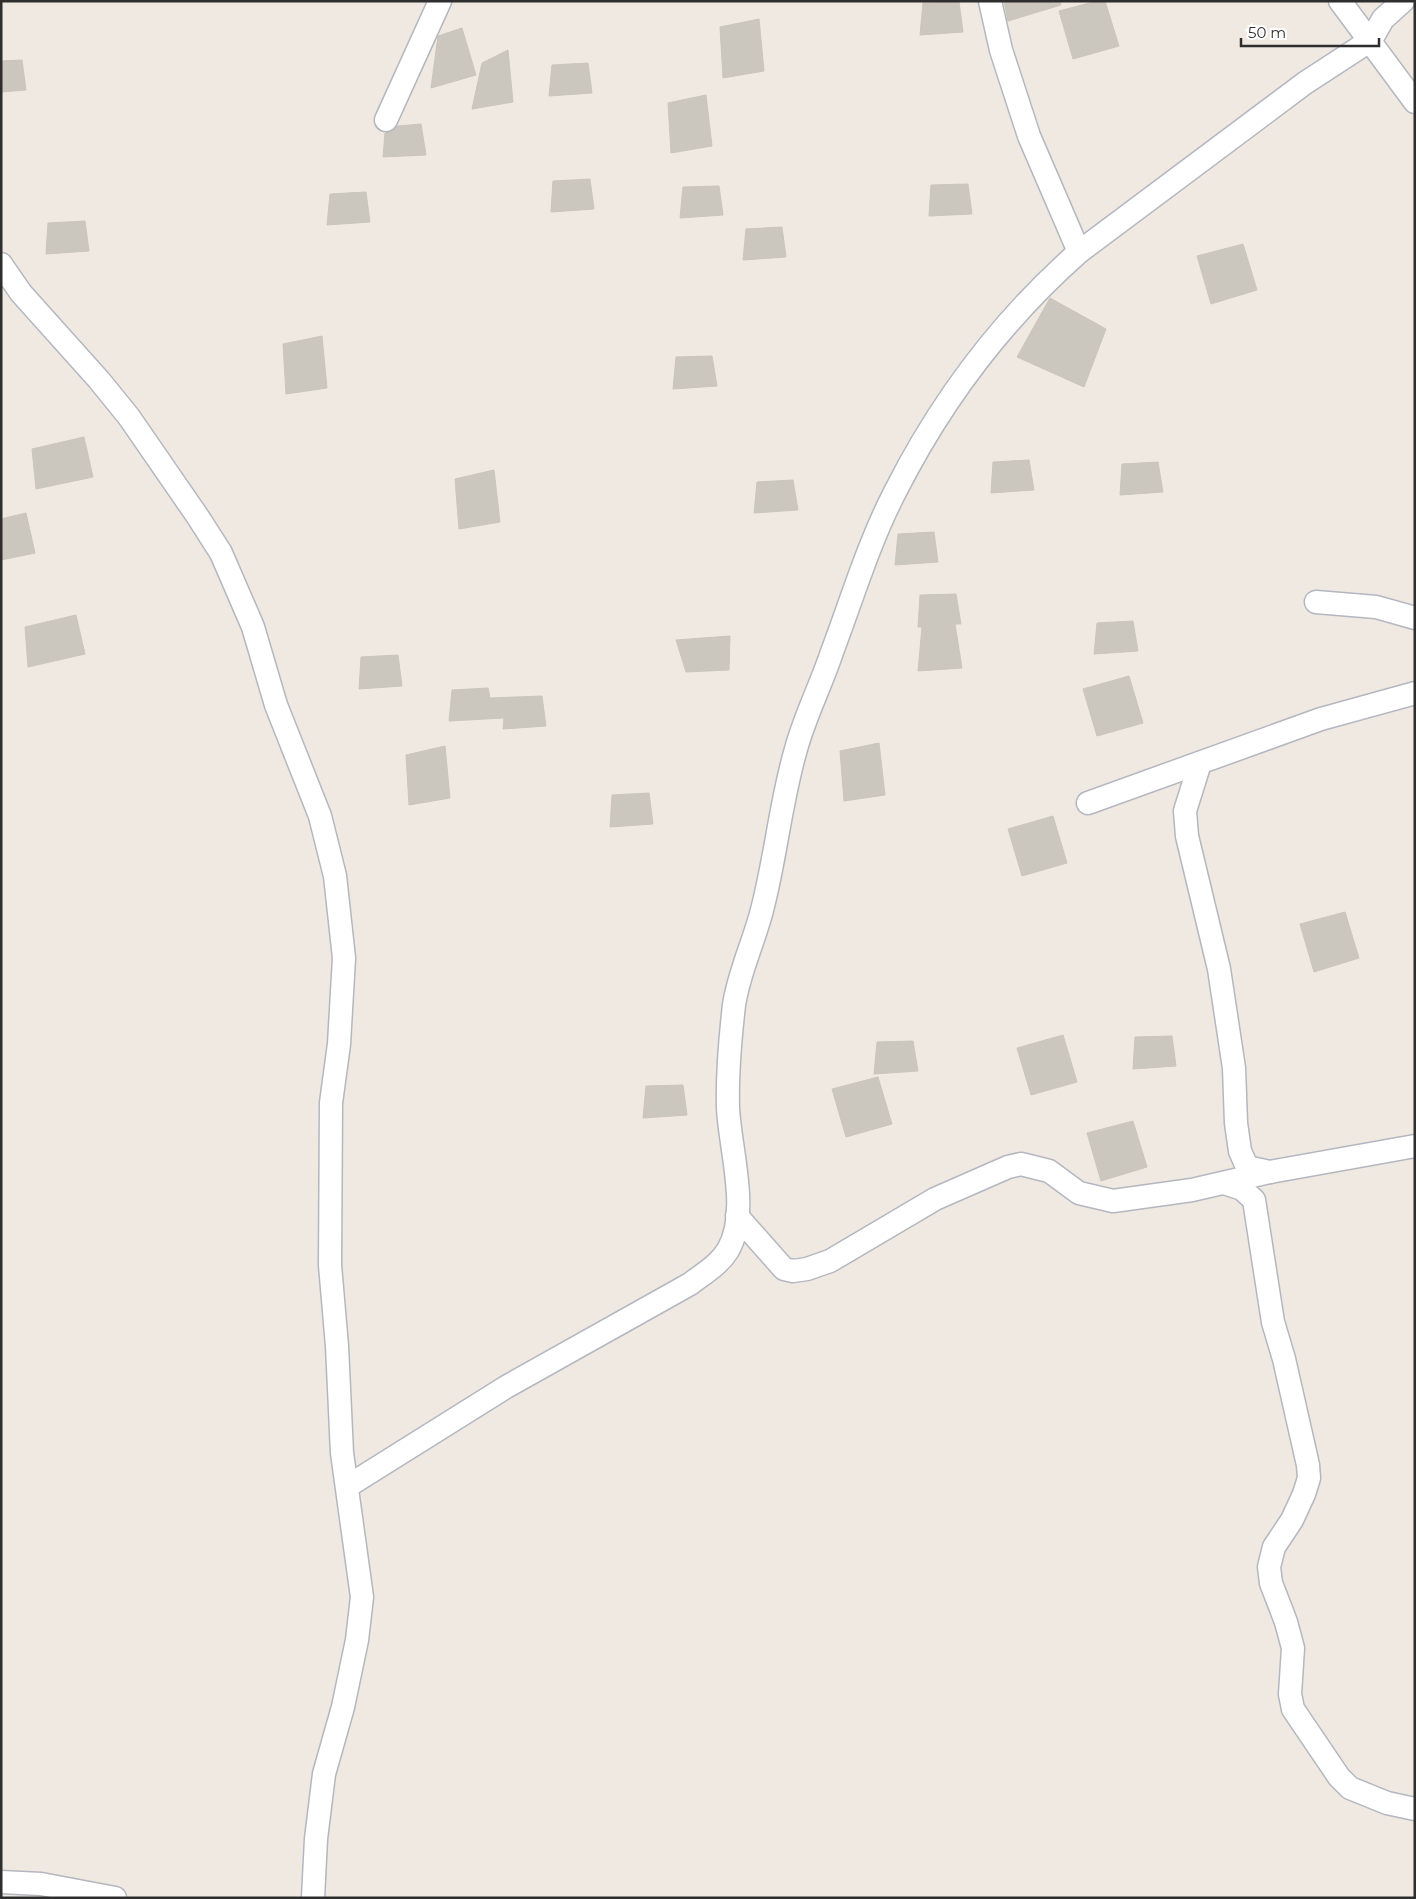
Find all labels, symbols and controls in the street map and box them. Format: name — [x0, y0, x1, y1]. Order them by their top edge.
scale bar — [1241, 15, 1378, 47]
text: 50 m — [1248, 23, 1286, 42]

